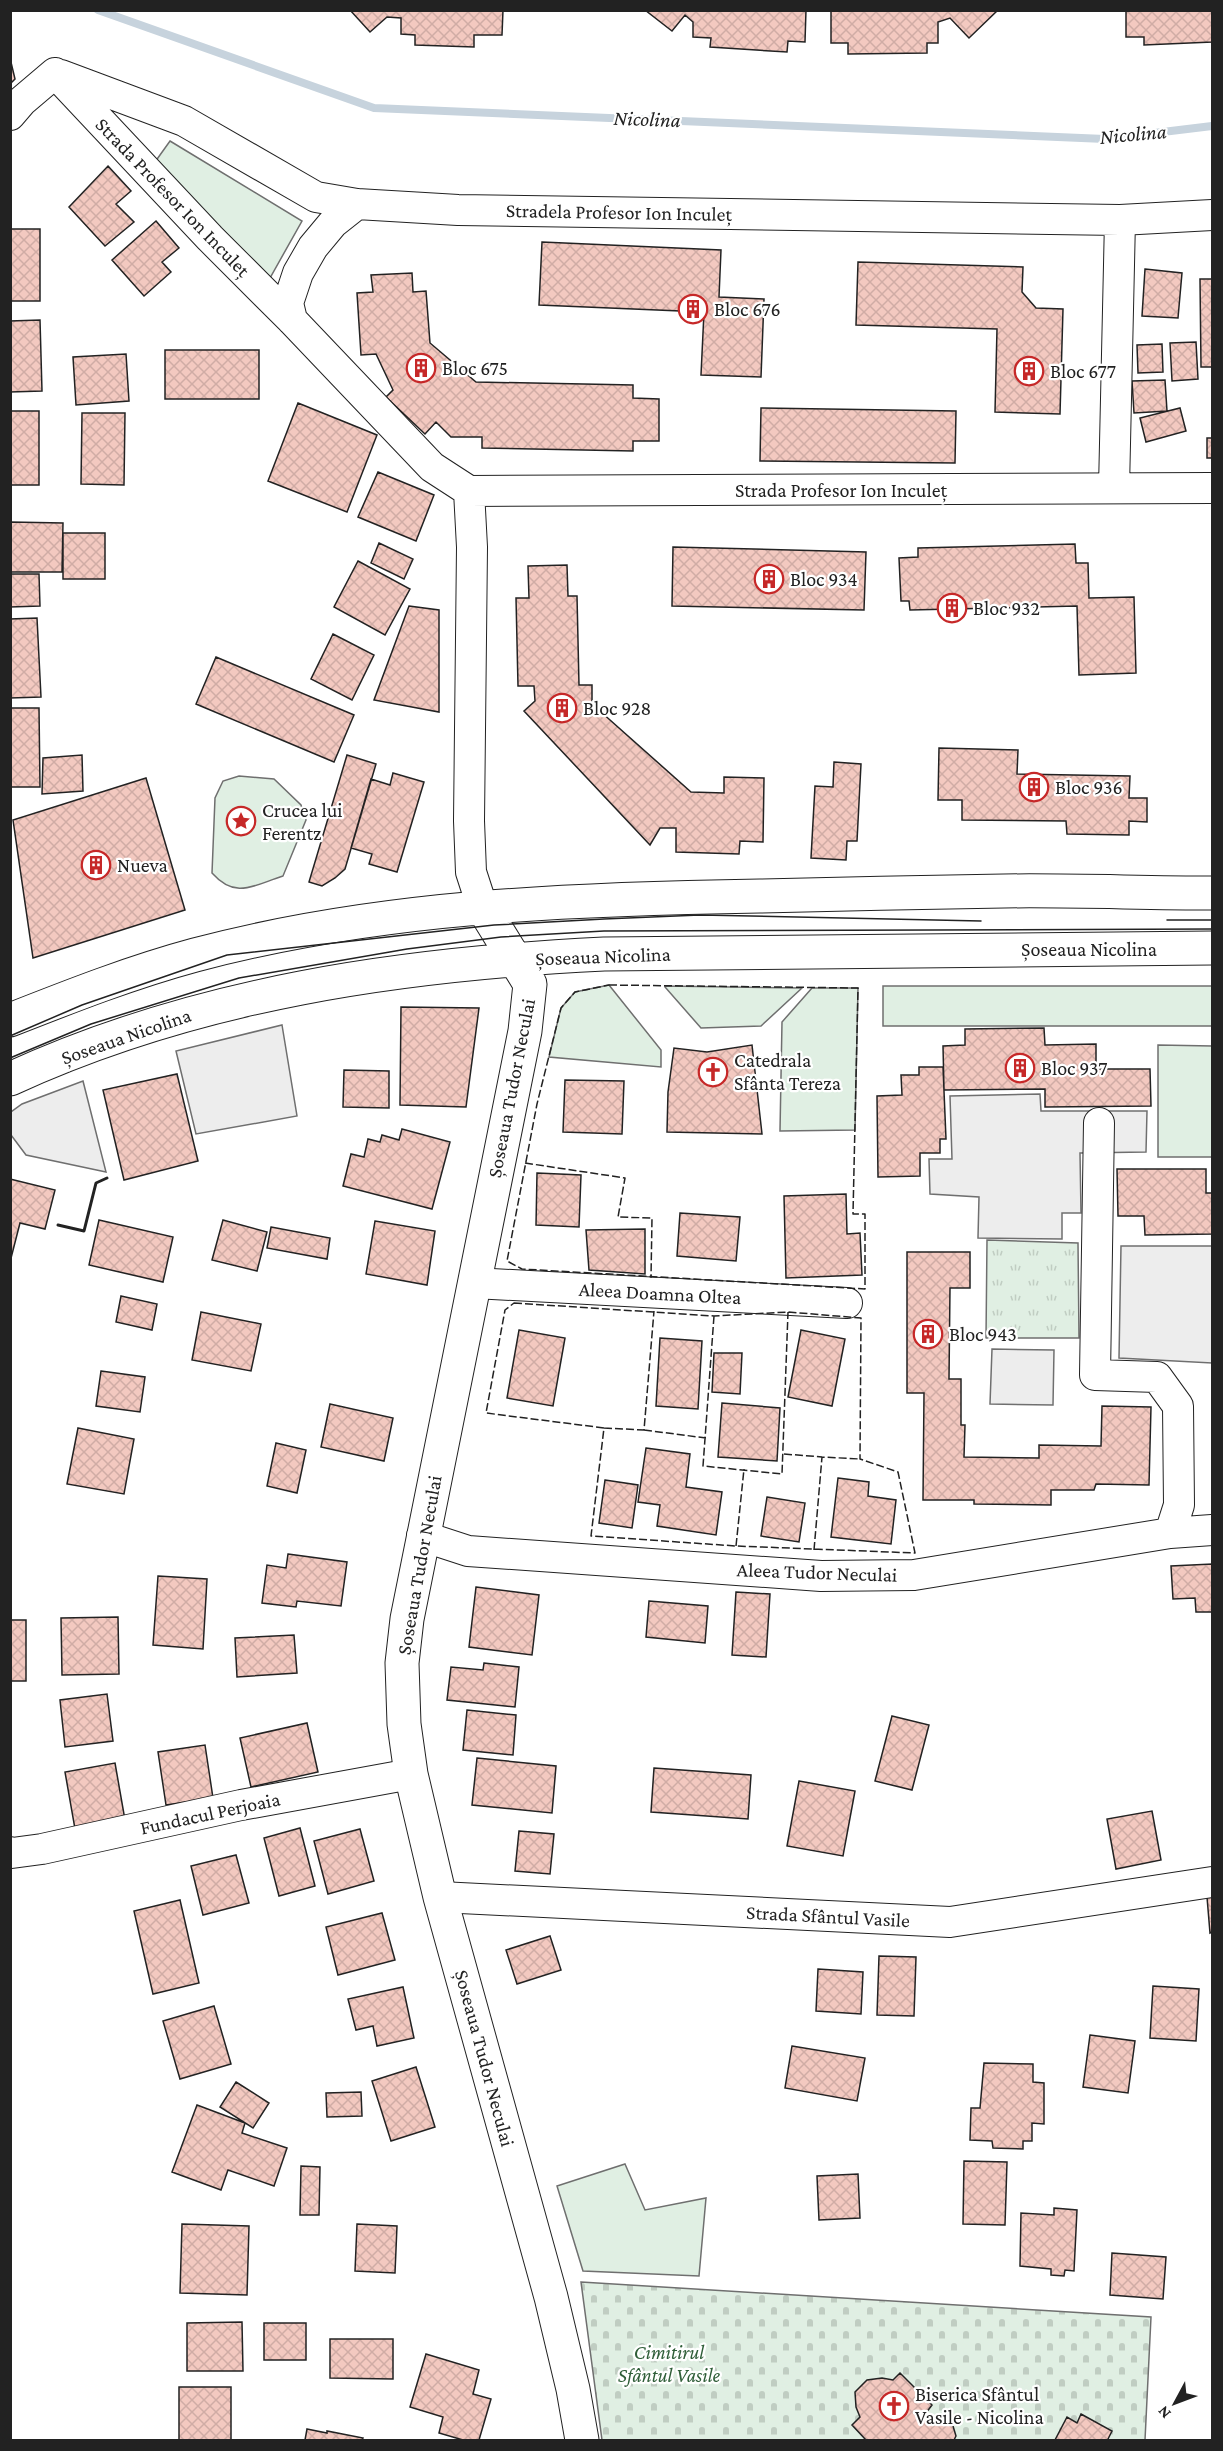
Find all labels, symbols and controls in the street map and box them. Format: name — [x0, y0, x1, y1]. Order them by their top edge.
water label: Nicolina — [613, 106, 681, 132]
street label: Strada Profesor Ion Inculeț — [90, 113, 255, 283]
water label: Nicolina — [1099, 119, 1168, 149]
street label: Stradela Profesor Ion Inculeț — [506, 199, 733, 227]
building icon: Bloc 676 — [677, 293, 709, 325]
place label: Bloc 676 — [714, 298, 781, 320]
building icon: Bloc 675 — [405, 352, 437, 384]
building icon: Bloc 677 — [1013, 355, 1045, 387]
place label: Bloc 675 — [442, 357, 508, 379]
place label: Bloc 677 — [1050, 360, 1116, 382]
street label: Strada Profesor Ion Inculeț — [735, 479, 947, 503]
building icon: Bloc 934 — [753, 563, 785, 595]
place label: Bloc 934 — [790, 568, 858, 590]
building icon: Bloc 932 — [936, 592, 968, 624]
place label: Bloc 932 — [973, 597, 1040, 619]
building icon: Bloc 928 — [546, 692, 578, 724]
place label: Bloc 928 — [583, 697, 651, 719]
building icon: Bloc 936 — [1018, 771, 1050, 803]
place label: Bloc 936 — [1055, 776, 1123, 798]
place label: Crucea lui Ferentz — [262, 799, 343, 844]
place icon: Crucea lui Ferentz — [225, 805, 257, 837]
building icon: Nueva — [80, 849, 112, 881]
place label: Nueva — [117, 854, 168, 876]
street label: Șoseaua Nicolina — [1021, 938, 1157, 962]
street label: Șoseaua Nicolina — [535, 943, 671, 971]
street label: Șoseaua Tudor Neculai — [483, 997, 541, 1180]
street label: Șoseaua Nicolina — [58, 1003, 194, 1070]
place label: Catedrala Sfânta Tereza — [734, 1049, 841, 1094]
building icon: Bloc 937 — [1004, 1052, 1036, 1084]
church icon: Catedrala Sfânta Tereza — [697, 1056, 729, 1088]
place label: Bloc 937 — [1041, 1057, 1108, 1079]
street label: Aleea Doamna Oltea — [578, 1278, 742, 1308]
building icon: Bloc 943 — [912, 1318, 944, 1350]
place label: Bloc 943 — [949, 1323, 1017, 1345]
street label: Șoseaua Tudor Neculai — [392, 1473, 448, 1657]
street label: Aleea Tudor Neculai — [736, 1558, 898, 1586]
street label: Fundacul Perjoaia — [138, 1787, 282, 1840]
street label: Strada Sfântul Vasile — [746, 1901, 911, 1931]
street label: Șoseaua Tudor Neculai — [449, 1967, 519, 2149]
park label: Cimitirul Sfântul Vasile — [618, 2341, 721, 2387]
north arrow — [1145, 2373, 1205, 2433]
place label: Biserica Sfântul Vasile - Nicolina — [915, 2383, 1044, 2428]
church icon: Biserica Sfântul Vasile - Nicolina — [878, 2390, 910, 2422]
text: N — [1154, 2403, 1174, 2422]

